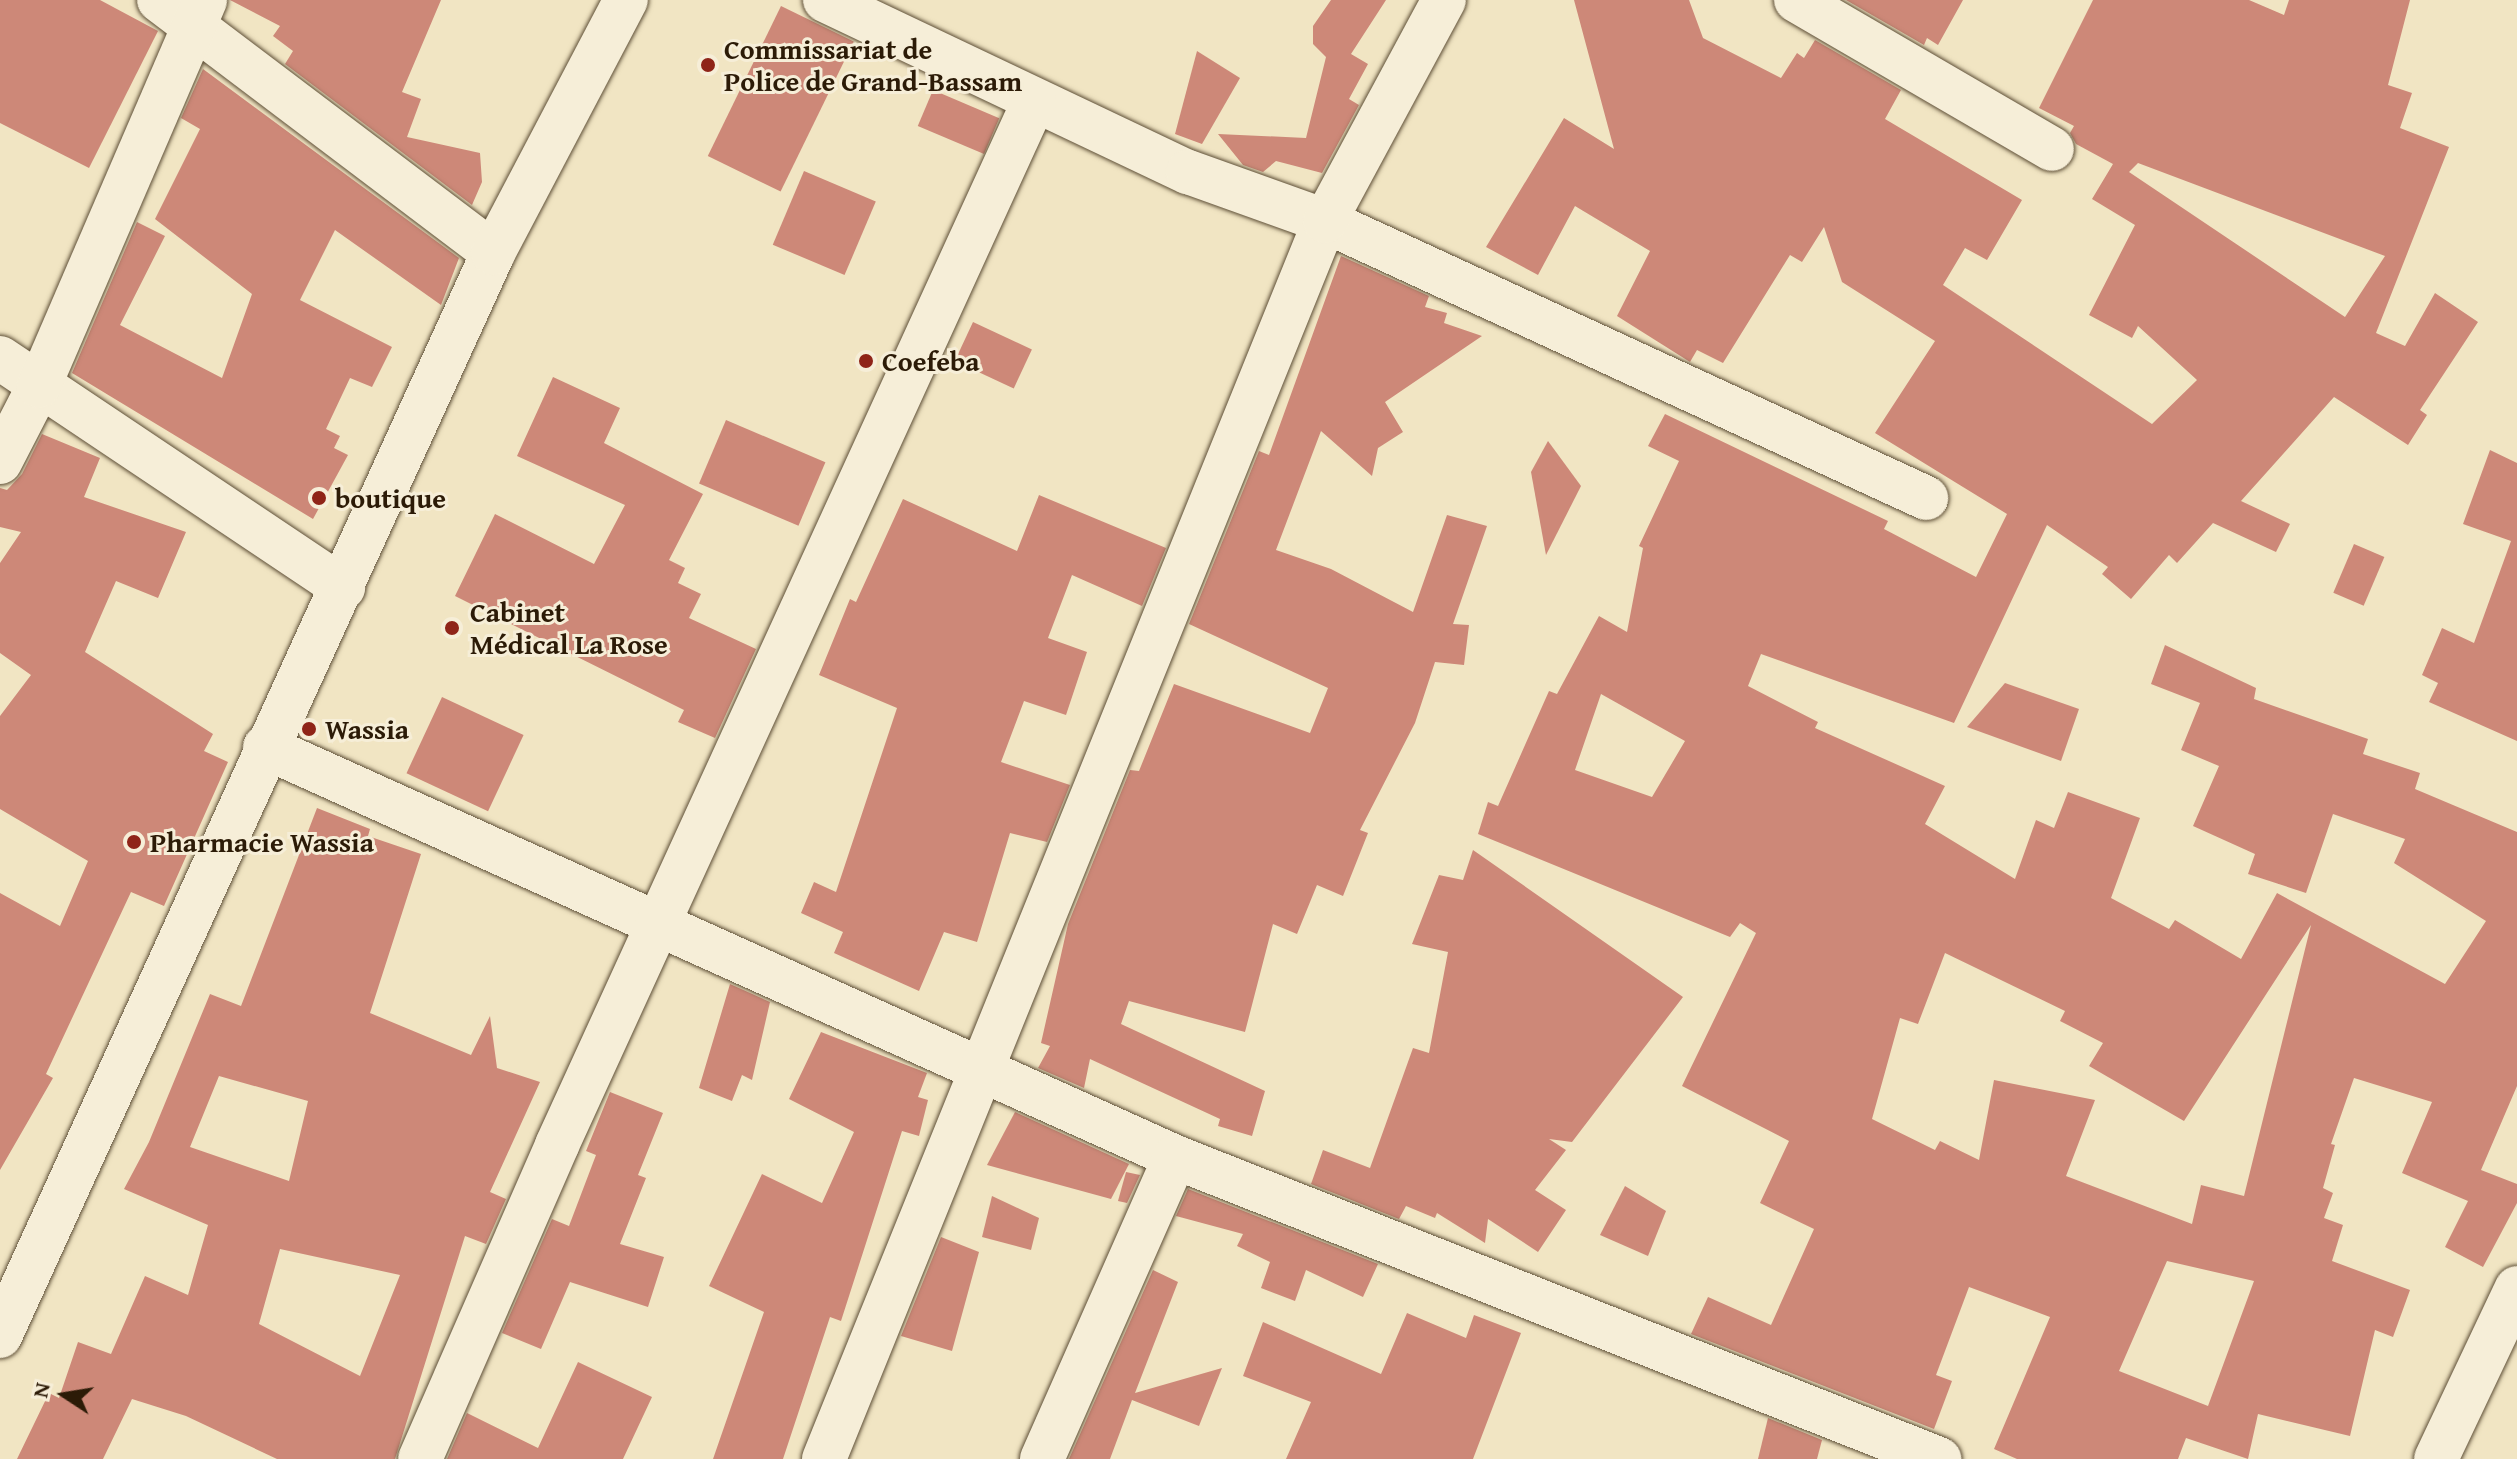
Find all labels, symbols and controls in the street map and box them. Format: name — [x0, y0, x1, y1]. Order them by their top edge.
place label: Commissariat de Police de Grand-Bassam — [724, 32, 1022, 98]
marker: Commissariat de Police de Grand-Bassam — [699, 56, 717, 74]
place label: Coefeba — [882, 344, 980, 378]
marker: Coefeba — [857, 352, 875, 370]
place label: boutique — [335, 481, 446, 515]
marker: boutique — [310, 489, 328, 507]
place label: Cabinet Médical La Rose — [470, 595, 668, 661]
marker: Cabinet Médical La Rose — [441, 617, 463, 639]
place label: Wassia — [325, 712, 409, 746]
marker: Wassia — [300, 720, 318, 738]
place label: Pharmacie Wassia — [150, 825, 374, 859]
marker: Pharmacie Wassia — [125, 833, 143, 851]
north arrow — [24, 1355, 104, 1435]
text: N — [23, 1379, 58, 1401]

